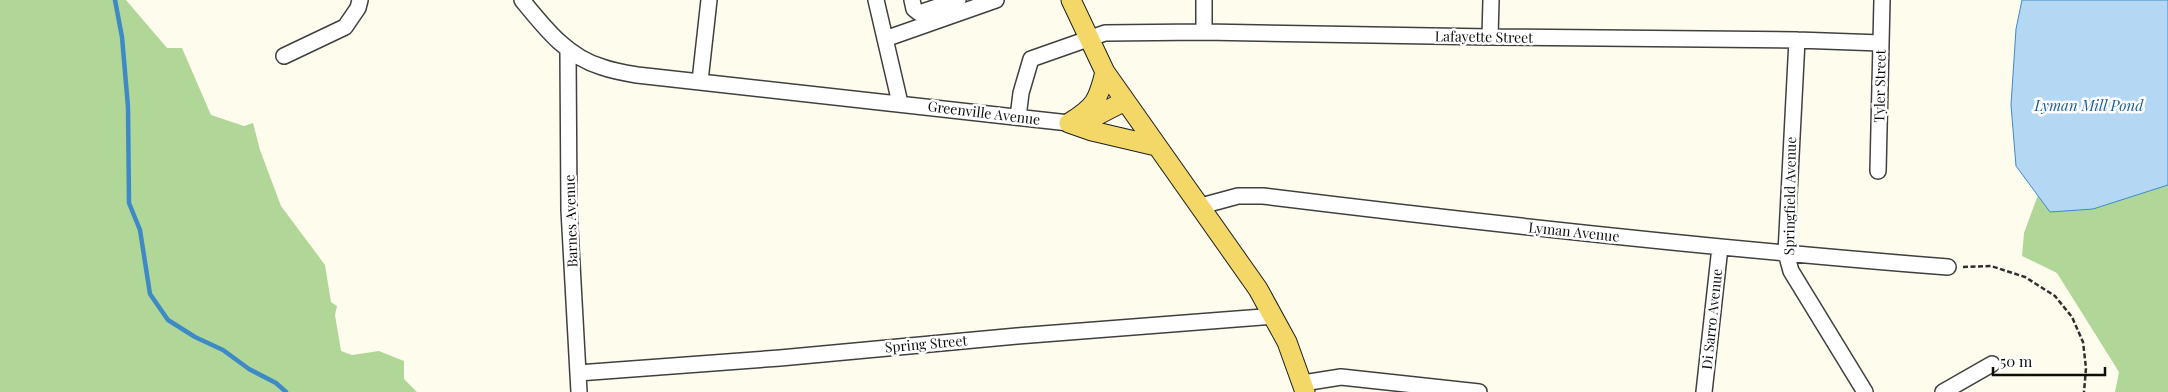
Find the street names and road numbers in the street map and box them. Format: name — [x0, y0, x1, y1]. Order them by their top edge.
street label: Lafayette Street — [1435, 26, 1534, 47]
street label: Tyler Street — [1869, 48, 1890, 123]
street label: Greenville Avenue — [927, 96, 1041, 129]
street label: Springfield Avenue — [1779, 137, 1800, 255]
street label: Barnes Avenue — [559, 174, 582, 268]
street label: Lyman Avenue — [1528, 217, 1621, 246]
street label: Di Sarro Avenue — [1697, 268, 1726, 370]
street label: Spring Street — [884, 330, 969, 357]

